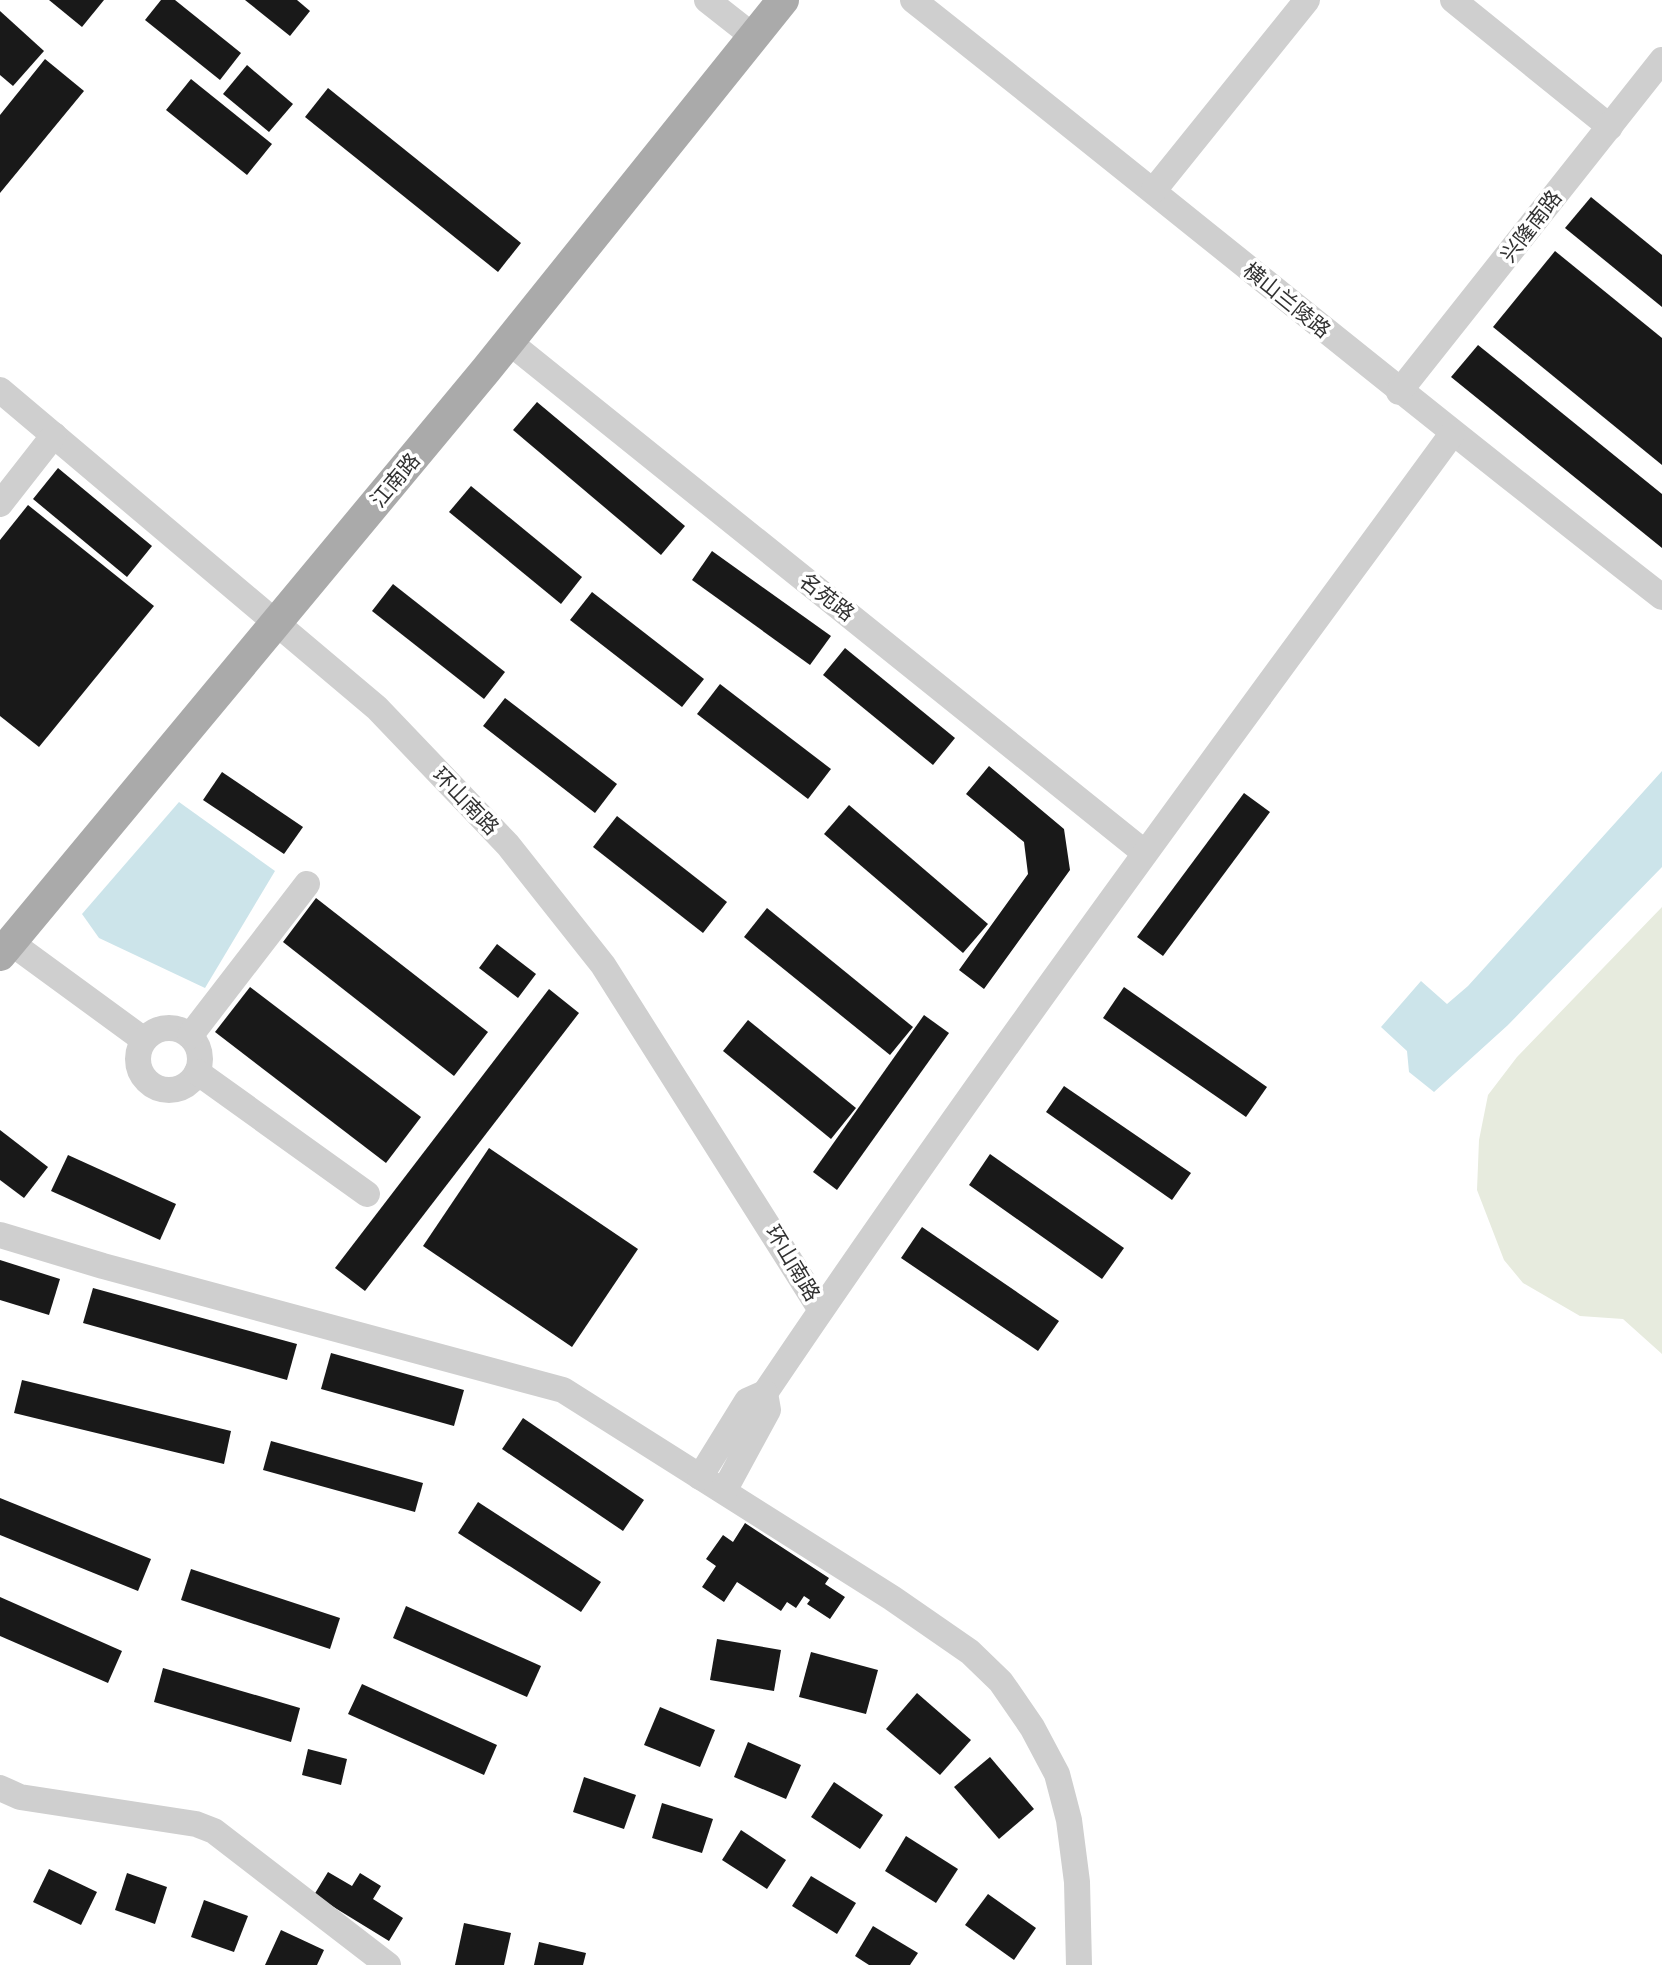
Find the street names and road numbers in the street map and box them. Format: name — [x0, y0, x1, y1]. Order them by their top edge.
street label: 兴隆南路 — [1495, 185, 1567, 267]
street label: 横山兰陵路 — [1238, 257, 1336, 343]
street label: 江南路 — [365, 448, 425, 512]
street label: 名苑路 — [794, 568, 860, 626]
street label: 环山南路 — [428, 762, 504, 840]
street label: 环山南路 — [761, 1221, 825, 1305]

